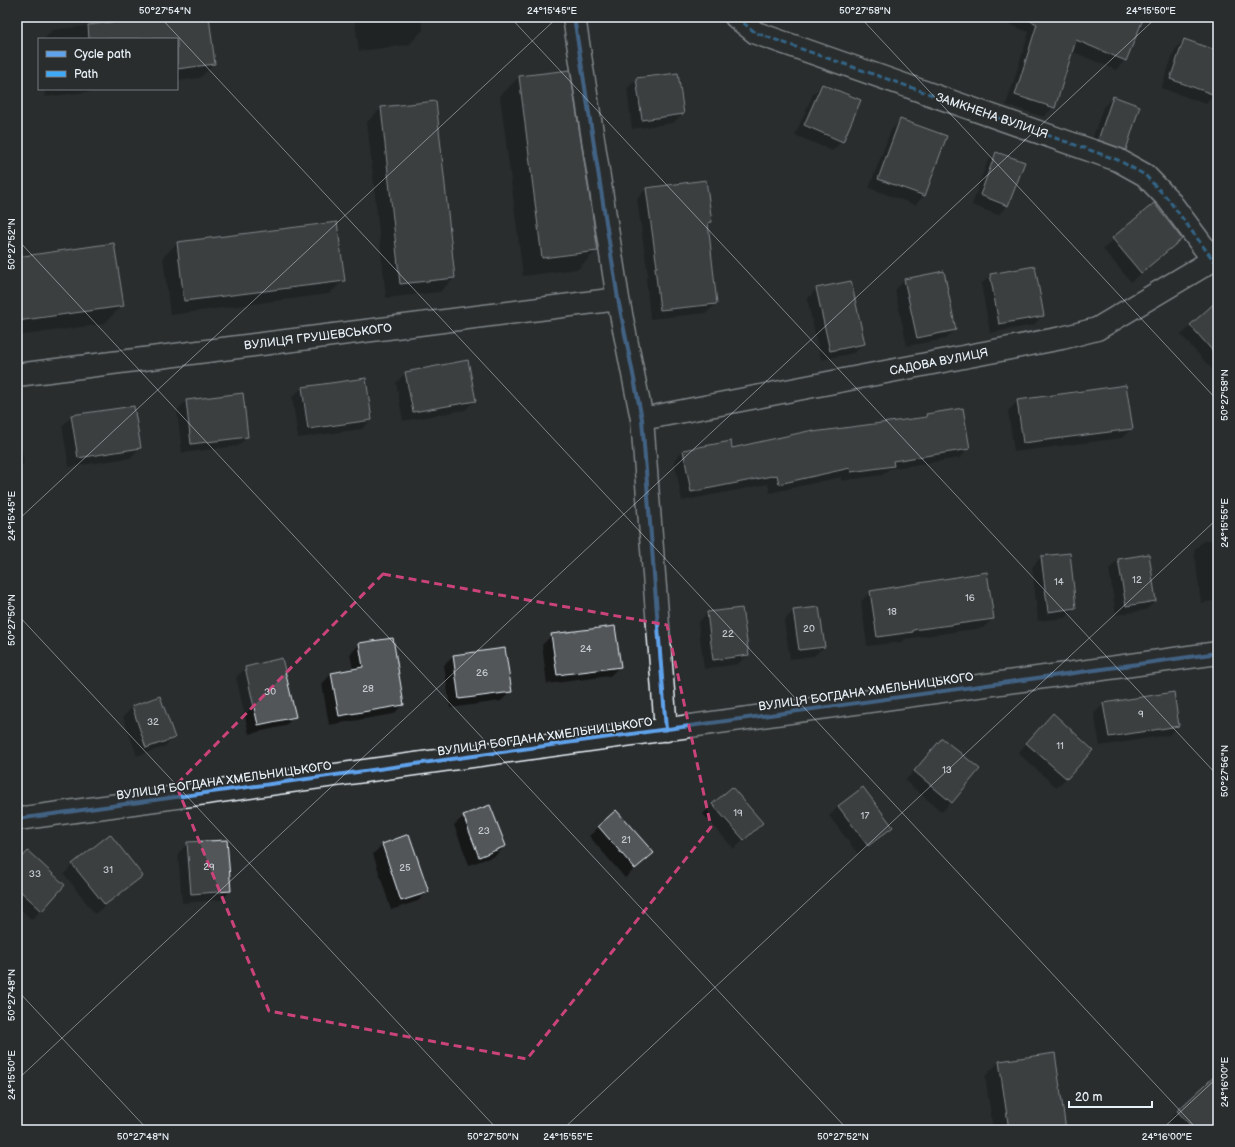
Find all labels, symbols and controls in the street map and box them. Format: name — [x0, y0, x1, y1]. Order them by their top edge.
text: 50°27'54"N — [139, 5, 191, 17]
text: 24°15'45"E — [527, 5, 577, 17]
text: 50°27'58"N — [839, 5, 891, 17]
text: 24°15'50"E — [1126, 5, 1176, 17]
legend — [38, 38, 178, 90]
text: Cycle path — [74, 47, 131, 62]
text: Path — [74, 67, 99, 82]
street label: ЗАМКНЕНА ВУЛИЦЯ — [934, 90, 1050, 142]
text: 50°27'52"N — [6, 218, 18, 270]
street label: ВУЛИЦЯ ГРУШЕВСЬКОГО — [243, 320, 393, 354]
street label: САДОВА ВУЛИЦЯ — [888, 345, 990, 379]
text: 50°27'58"N — [1219, 369, 1231, 421]
text: 24°15'45"E — [6, 491, 18, 541]
text: 24°15'55"E — [1219, 498, 1231, 548]
house number: 12 — [1132, 574, 1142, 586]
house number: 14 — [1054, 576, 1064, 588]
house number: 16 — [965, 592, 975, 604]
text: 50°27'50"N — [6, 594, 18, 646]
house number: 18 — [887, 606, 897, 618]
house number: 20 — [803, 623, 815, 635]
house number: 22 — [722, 628, 734, 640]
house number: 24 — [580, 643, 592, 655]
house number: 26 — [476, 667, 488, 679]
street label: ВУЛИЦЯ БОГДАНА ХМЕЛЬНИЦЬКОГО — [757, 669, 975, 715]
house number: 28 — [362, 683, 374, 695]
house number: 30 — [264, 686, 276, 698]
house number: 9 — [1138, 708, 1144, 720]
street label: ВУЛИЦЯ БОГДАНА ХМЕЛЬНИЦЬКОГО — [436, 714, 654, 760]
house number: 32 — [147, 716, 159, 728]
house number: 11 — [1056, 740, 1064, 752]
text: 50°27'56"N — [1219, 745, 1231, 797]
street label: ВУЛИЦЯ БОГДАНА ХМЕЛЬНИЦЬКОГО — [115, 758, 333, 804]
house number: 13 — [942, 764, 952, 776]
house number: 19 — [733, 807, 743, 819]
house number: 17 — [861, 810, 869, 822]
house number: 23 — [478, 825, 490, 837]
house number: 21 — [621, 834, 631, 846]
house number: 29 — [203, 861, 215, 873]
house number: 25 — [399, 862, 411, 874]
house number: 31 — [103, 864, 113, 876]
house number: 33 — [29, 868, 41, 880]
text: 50°27'48"N — [6, 969, 18, 1021]
text: 24°15'50"E — [6, 1050, 18, 1100]
text: 24°16'00"E — [1219, 1056, 1231, 1107]
scale bar — [1069, 1083, 1152, 1109]
text: 20 m — [1075, 1090, 1102, 1105]
text: 50°27'48"N — [117, 1131, 169, 1143]
text: 50°27'50"N — [467, 1131, 519, 1143]
text: 24°15'55"E — [543, 1131, 593, 1143]
text: 50°27'52"N — [817, 1131, 869, 1143]
text: 24°16'00"E — [1142, 1131, 1193, 1143]

